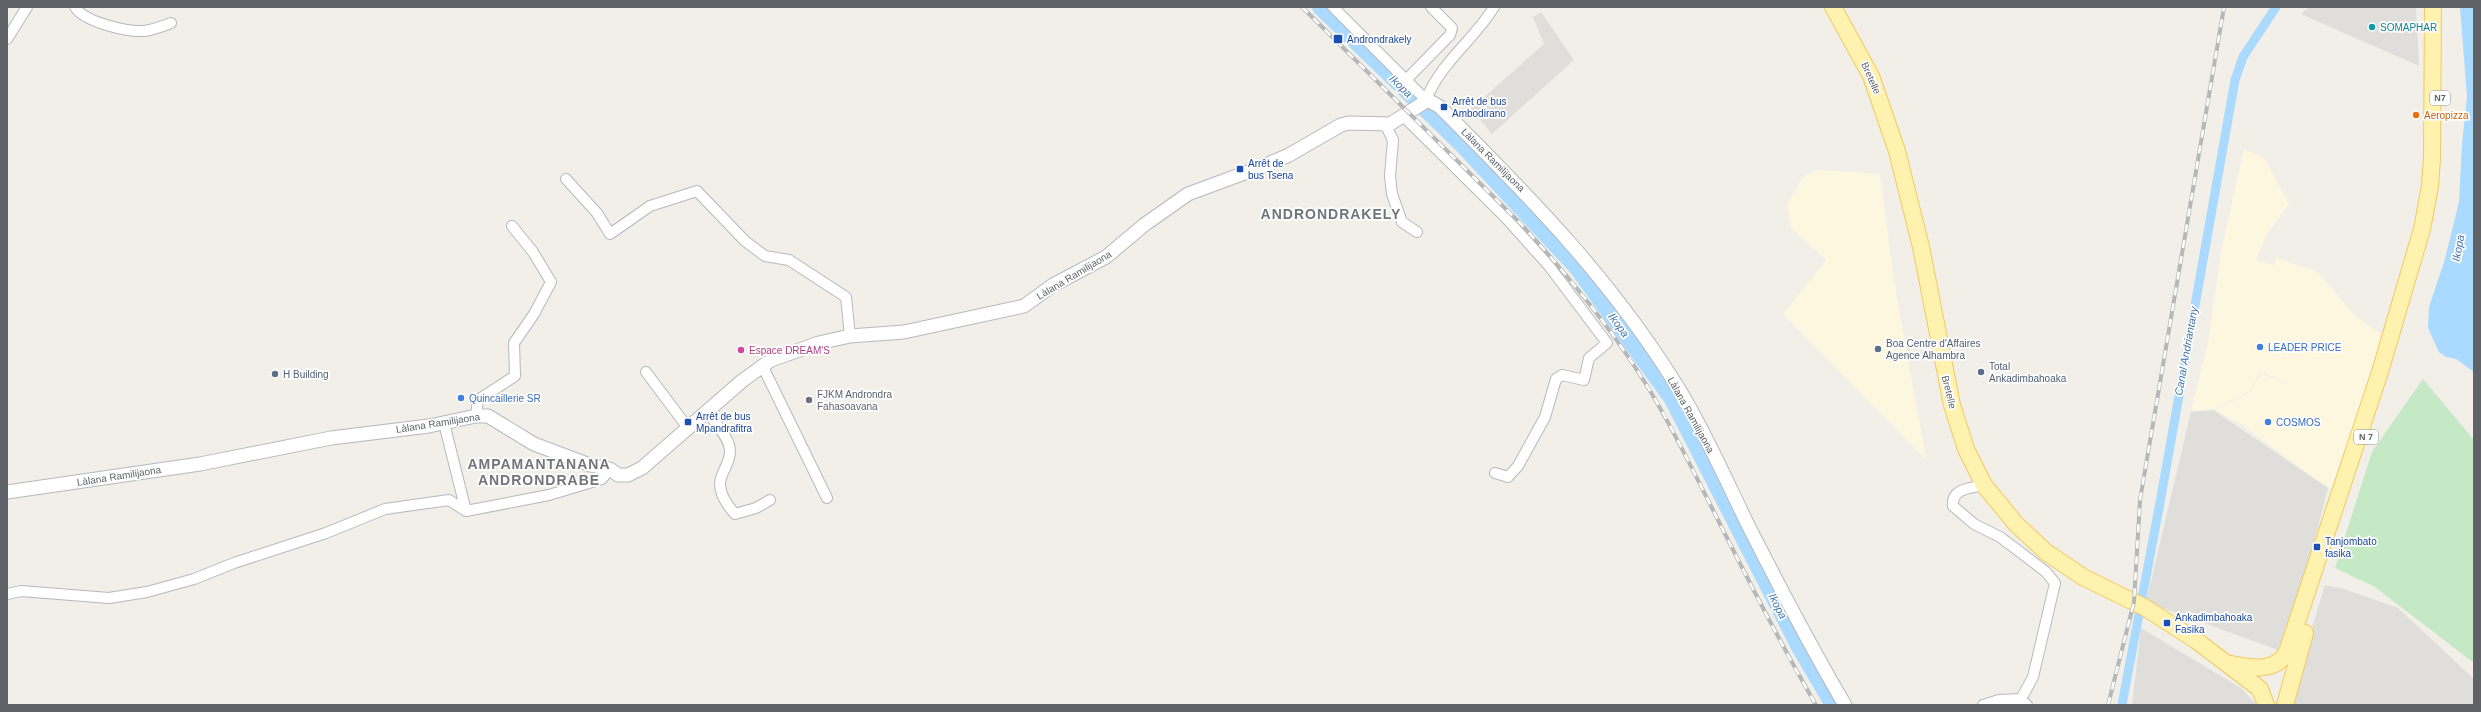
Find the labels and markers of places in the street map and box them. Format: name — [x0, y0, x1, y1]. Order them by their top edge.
marker: SOMAPHAR — [2367, 22, 2377, 32]
place label: SOMAPHAR — [2380, 22, 2437, 33]
marker: Androndrakely — [1332, 33, 1344, 45]
place label: Androndrakely — [1347, 34, 1411, 45]
place label: Arrêt de bus Ambodirano — [1452, 96, 1506, 119]
marker: Arrêt de bus Ambodirano — [1439, 102, 1449, 112]
marker: Aeropizza — [2411, 110, 2421, 120]
place label: Aeropizza — [2424, 110, 2469, 121]
place label: Arrêt de bus Tsena — [1248, 158, 1294, 181]
marker: Arrêt de bus Tsena — [1235, 164, 1245, 174]
place label: Boa Centre d'Affaires Agence Alhambra — [1886, 338, 1981, 361]
marker: LEADER PRICE — [2255, 342, 2265, 352]
place label: LEADER PRICE — [2268, 342, 2342, 353]
marker: Boa Centre d'Affaires Agence Alhambra — [1873, 344, 1883, 354]
marker: Espace DREAM'S — [736, 345, 746, 355]
place label: Espace DREAM'S — [749, 345, 830, 356]
place label: Total Ankadimbahoaka — [1989, 361, 2067, 384]
marker: Total Ankadimbahoaka — [1976, 367, 1986, 377]
marker: H Building — [270, 369, 280, 379]
place label: H Building — [283, 369, 329, 380]
place label: FJKM Androndra Fahasoavana — [817, 389, 892, 412]
marker: Quincaillerie SR — [456, 393, 466, 403]
place label: Quincaillerie SR — [469, 393, 541, 404]
marker: FJKM Androndra Fahasoavana — [804, 395, 814, 405]
place label: Arrêt de bus Mpandrafitra — [696, 411, 753, 434]
marker: Arrêt de bus Mpandrafitra — [683, 417, 693, 427]
marker: COSMOS — [2263, 417, 2273, 427]
place label: COSMOS — [2276, 417, 2321, 428]
place label: Tanjombato fasika — [2325, 536, 2377, 559]
marker: Tanjombato fasika — [2312, 542, 2322, 552]
place label: Ankadimbahoaka Fasika — [2175, 612, 2253, 635]
marker: Ankadimbahoaka Fasika — [2162, 618, 2172, 628]

